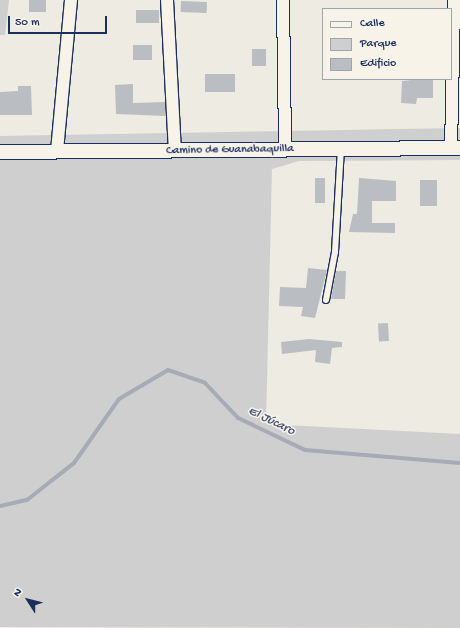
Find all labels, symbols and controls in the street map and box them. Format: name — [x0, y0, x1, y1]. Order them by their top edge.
scale bar — [10, 8, 109, 34]
legend — [322, 8, 452, 80]
text: 50 m — [15, 16, 40, 30]
text: Calle — [360, 17, 385, 31]
text: Parque — [360, 37, 397, 51]
text: Edificio — [360, 57, 396, 71]
street label: Camino de Guanabaquilla — [166, 143, 294, 159]
water label: El Júcaro — [245, 404, 297, 440]
north arrow — [8, 580, 48, 620]
text: N — [11, 587, 25, 599]

